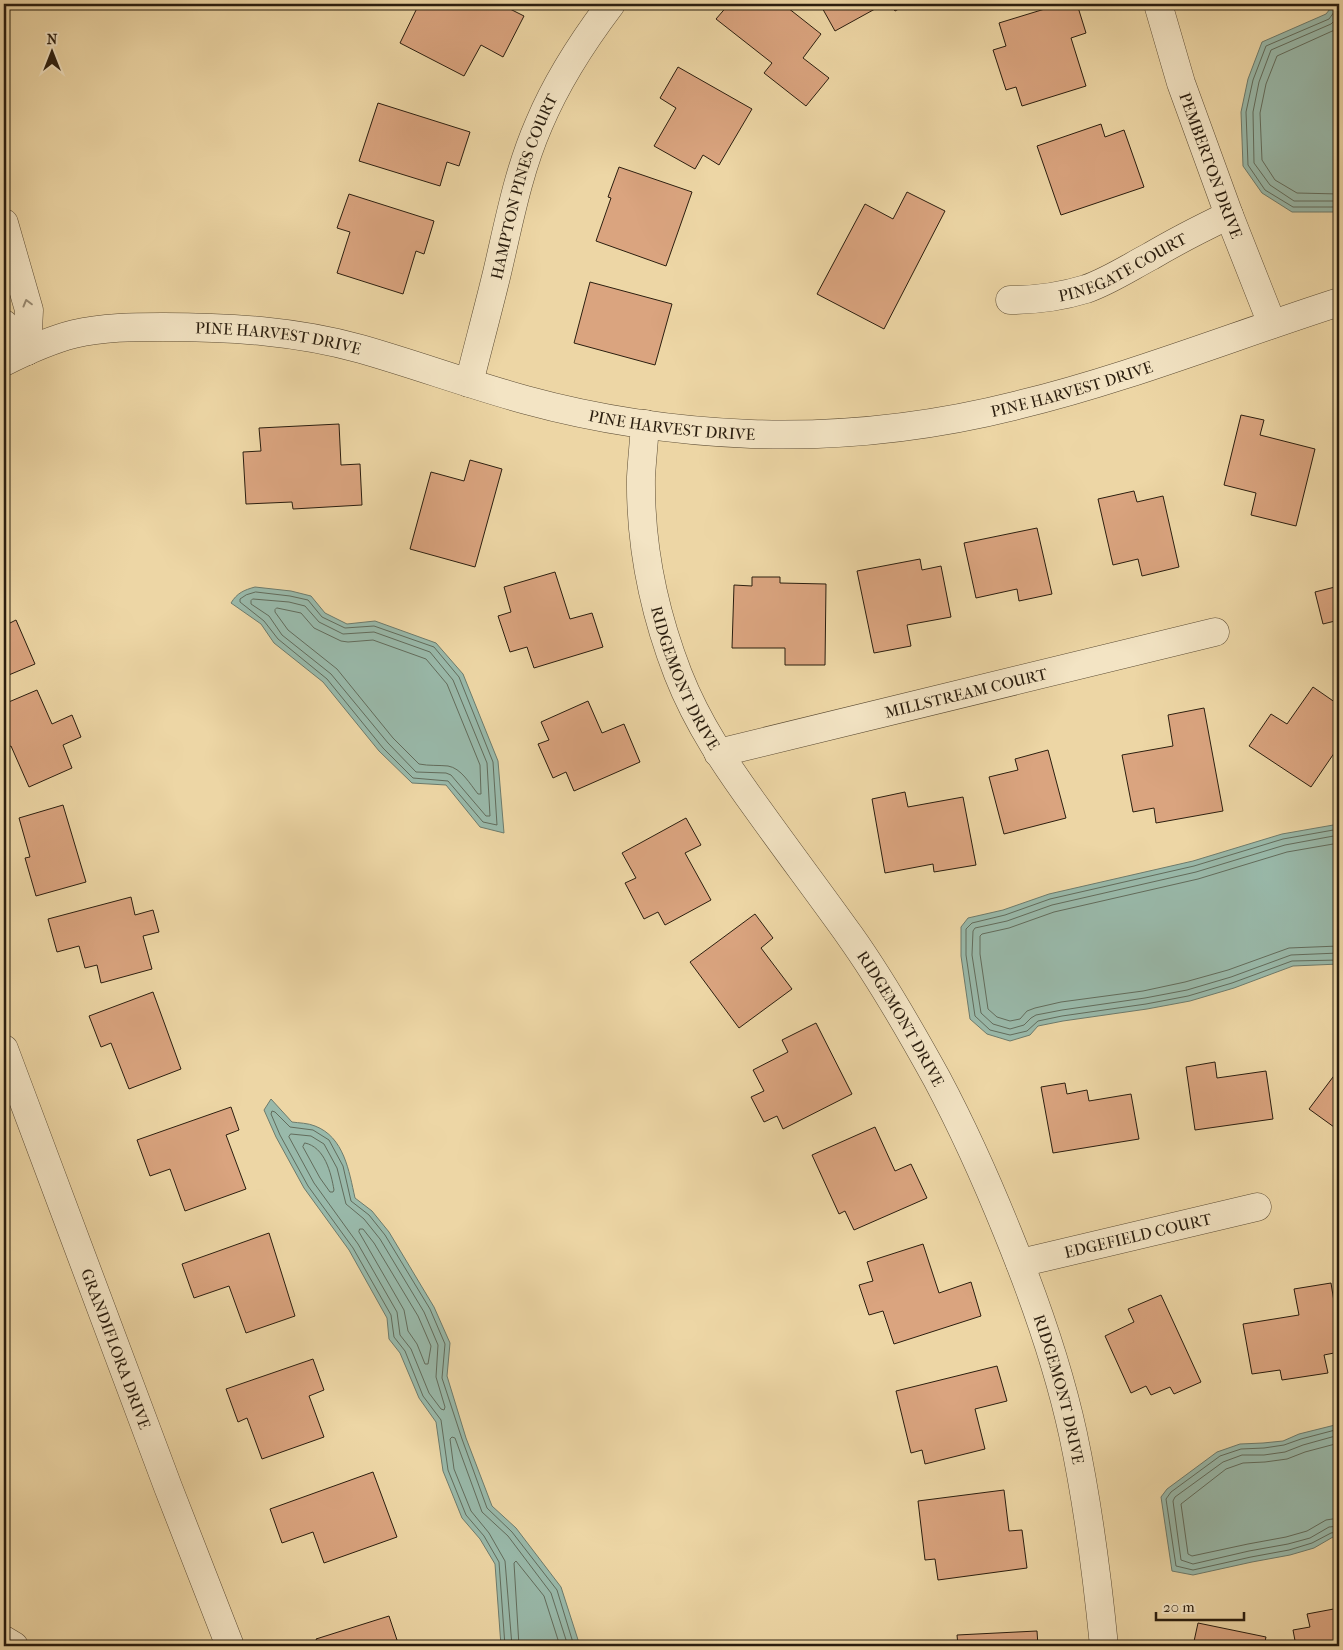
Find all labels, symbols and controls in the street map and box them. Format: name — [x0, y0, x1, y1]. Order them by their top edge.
north arrow — [28, 28, 78, 78]
text: N — [47, 31, 58, 48]
street label: PEMBERTON DRIVE — [1175, 90, 1246, 242]
street label: HAMPTON PINES COURT — [487, 91, 562, 281]
street label: PINEGATE COURT — [1057, 229, 1190, 306]
one-way arrow — [22, 298, 33, 307]
street label: PINE HARVEST DRIVE — [195, 318, 364, 359]
street label: PINE HARVEST DRIVE — [989, 357, 1155, 421]
street label: PINE HARVEST DRIVE — [587, 406, 756, 444]
street label: RIDGEMONT DRIVE — [647, 604, 724, 754]
street label: MILLSTREAM COURT — [883, 664, 1049, 722]
street label: RIDGEMONT DRIVE — [853, 947, 948, 1090]
street label: EDGEFIELD COURT — [1062, 1209, 1214, 1262]
street label: GRANDIFLORA DRIVE — [77, 1266, 155, 1432]
street label: RIDGEMONT DRIVE — [1029, 1312, 1088, 1466]
scale bar — [1156, 1590, 1243, 1622]
text: 20 m — [1163, 1598, 1195, 1616]

